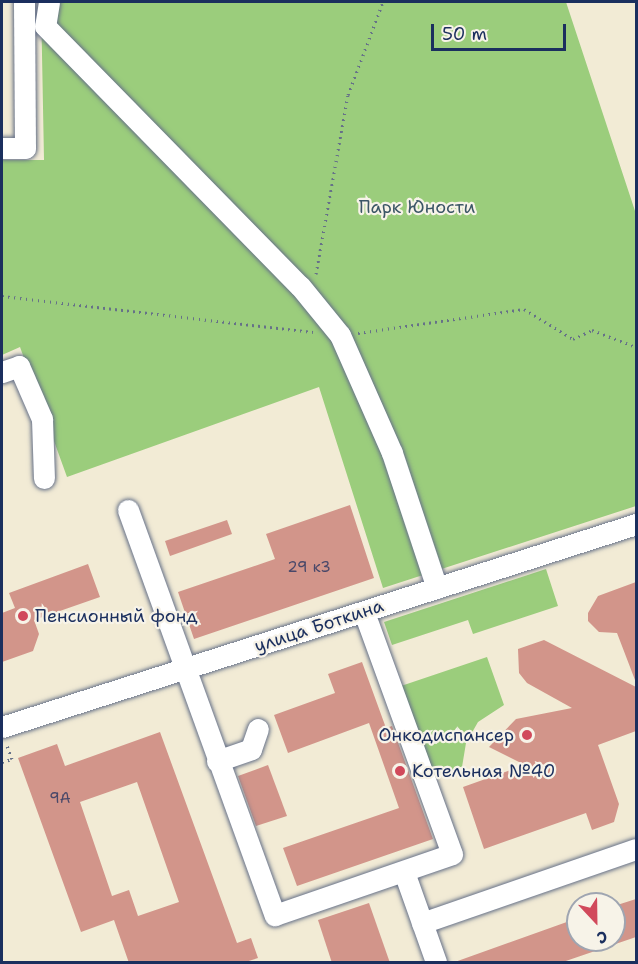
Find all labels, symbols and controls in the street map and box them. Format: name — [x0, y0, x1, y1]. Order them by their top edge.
scale bar — [434, 12, 569, 50]
text: 50 m — [442, 22, 487, 46]
park label: Парк Юности — [359, 196, 475, 218]
house number: 29 к3 — [287, 559, 331, 577]
street label: улица Боткина — [252, 595, 386, 657]
place label: Пенсионный фонд — [35, 605, 198, 627]
marker: Пенсионный фонд — [16, 609, 30, 623]
place label: Онкодиспансер — [379, 724, 514, 746]
marker: Онкодиспансер — [518, 726, 536, 744]
place label: Котельная №40 — [412, 760, 555, 782]
marker: Котельная №40 — [393, 764, 407, 778]
house number: 9А — [49, 790, 71, 808]
north arrow — [566, 892, 626, 952]
text: С — [594, 926, 611, 949]

